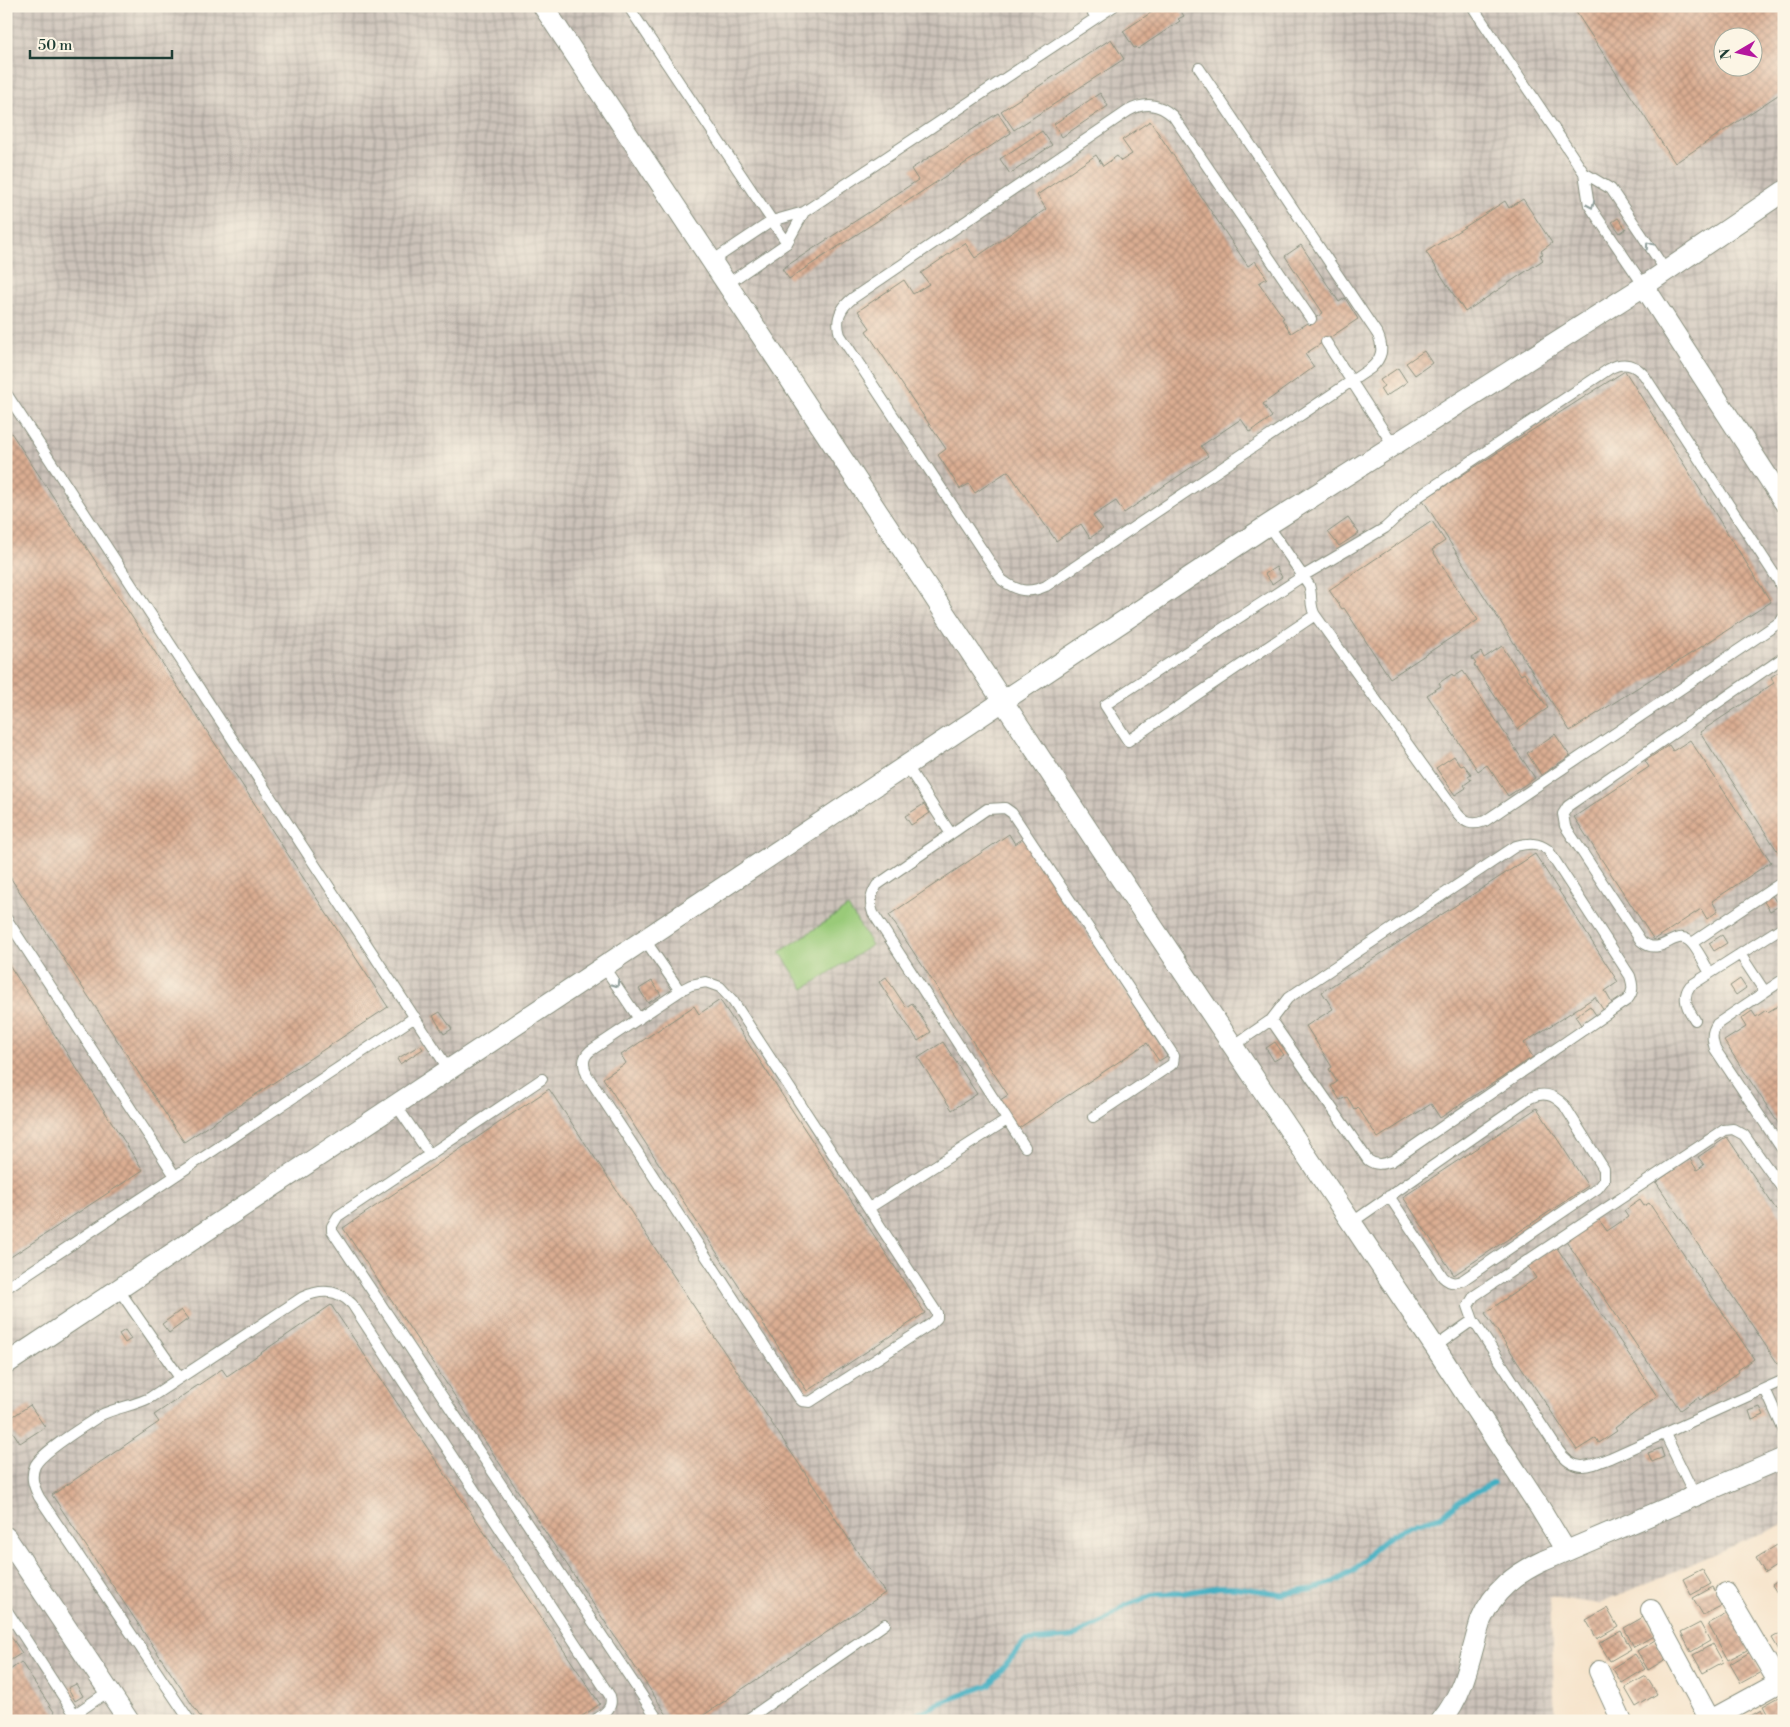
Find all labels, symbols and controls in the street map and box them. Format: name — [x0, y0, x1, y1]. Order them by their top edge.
scale bar — [30, 28, 172, 60]
north arrow — [1712, 28, 1762, 78]
text: 50 m — [38, 36, 72, 55]
text: N — [1716, 47, 1736, 61]
one-way arrow — [1585, 200, 1596, 209]
one-way arrow — [1646, 241, 1655, 250]
one-way arrow — [609, 979, 619, 988]

